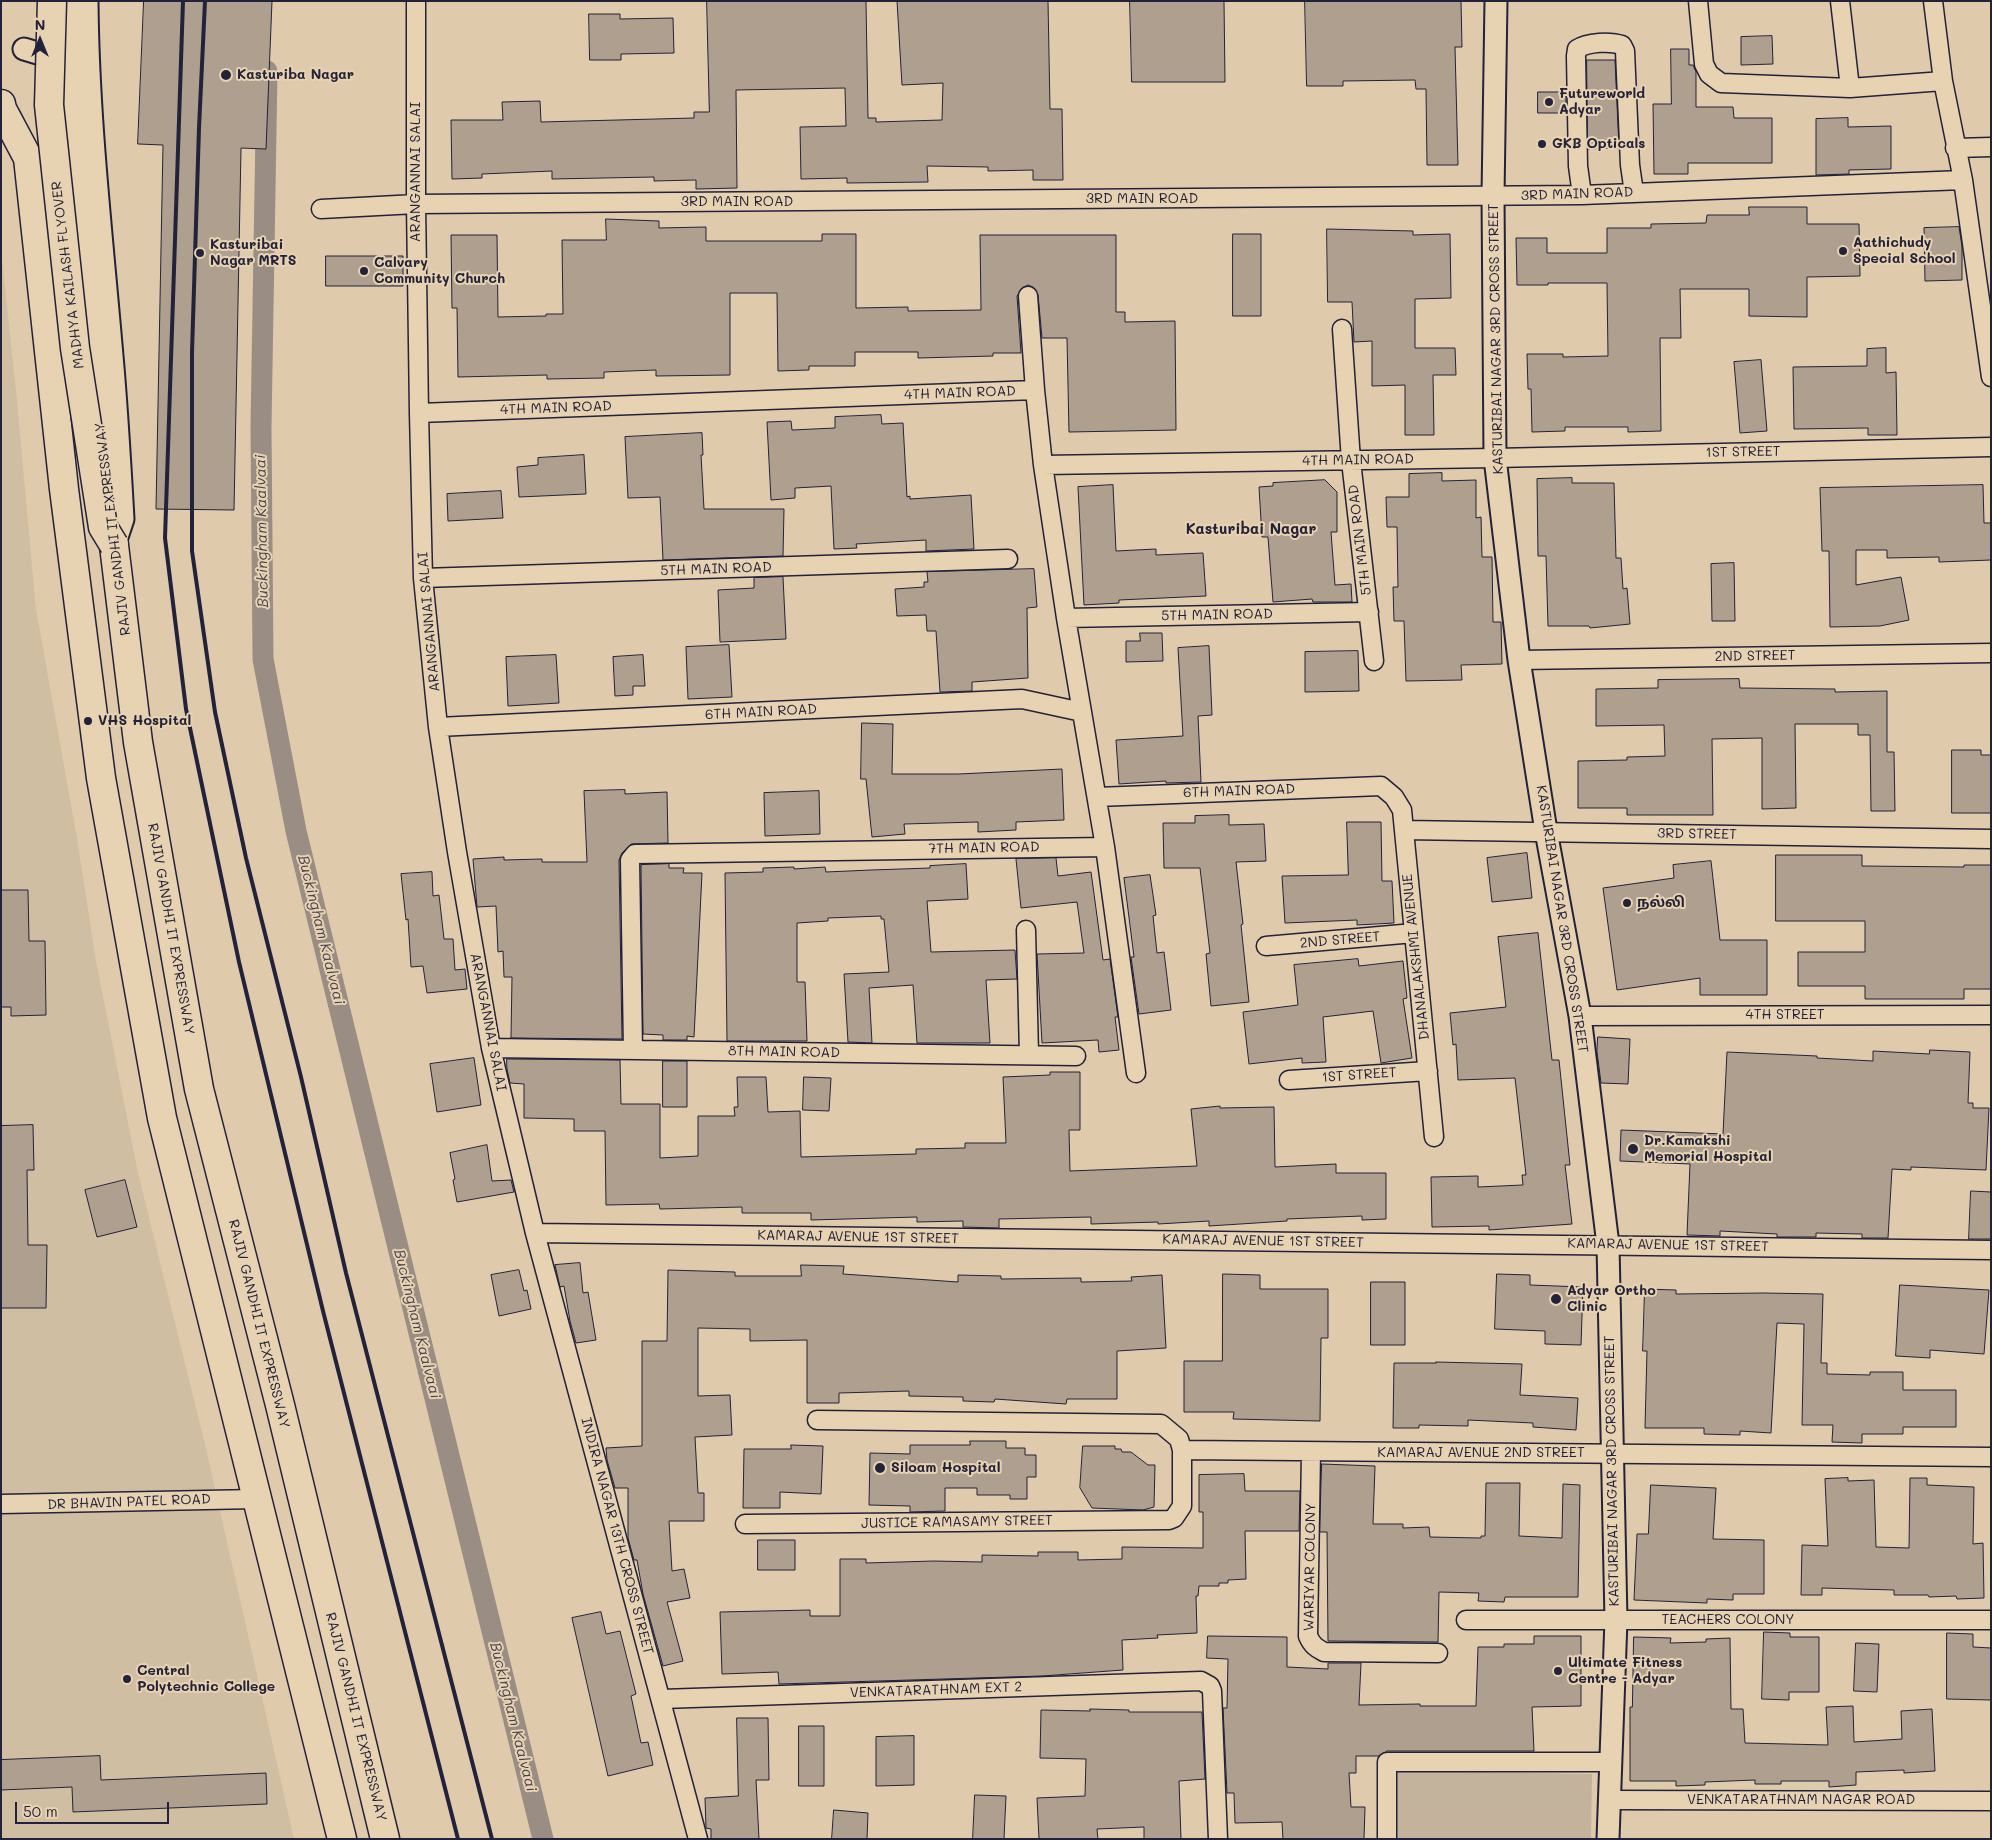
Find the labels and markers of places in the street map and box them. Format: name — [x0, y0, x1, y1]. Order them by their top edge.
place label: Kasturiba Nagar — [237, 67, 354, 83]
marker: Kasturiba Nagar — [219, 68, 233, 82]
place label: Futureworld Adyar — [1559, 86, 1645, 118]
marker: Futureworld Adyar — [1543, 96, 1555, 108]
place label: GKB Opticals — [1552, 136, 1645, 152]
marker: GKB Opticals — [1536, 138, 1548, 150]
place label: Aathichudy Special School — [1853, 235, 1955, 268]
place label: Kasturibai Nagar MRTS — [210, 237, 297, 270]
marker: Aathichudy Special School — [1837, 245, 1849, 257]
marker: Kasturibai Nagar MRTS — [194, 247, 206, 259]
place label: Calvary Community Church — [374, 255, 505, 288]
marker: Calvary Community Church — [358, 265, 370, 277]
place label: VHS Hospital — [98, 713, 191, 729]
marker: VHS Hospital — [82, 715, 94, 727]
place label: நல்லி — [1637, 895, 1685, 911]
marker: நல்லி — [1621, 897, 1633, 909]
place label: Dr.Kamakshi Memorial Hospital — [1644, 1133, 1772, 1166]
marker: Dr.Kamakshi Memorial Hospital — [1626, 1142, 1640, 1156]
place label: Adyar Ortho Clinic — [1567, 1283, 1656, 1315]
marker: Adyar Ortho Clinic — [1549, 1292, 1563, 1306]
place label: Siloam Hospital — [891, 1460, 1000, 1476]
marker: Siloam Hospital — [873, 1461, 887, 1475]
place label: Ultimate Fitness Centre - Adyar — [1568, 1655, 1682, 1688]
place label: Central Polytechnic College — [137, 1663, 275, 1695]
marker: Ultimate Fitness Centre - Adyar — [1552, 1665, 1564, 1677]
marker: Central Polytechnic College — [121, 1673, 133, 1685]

